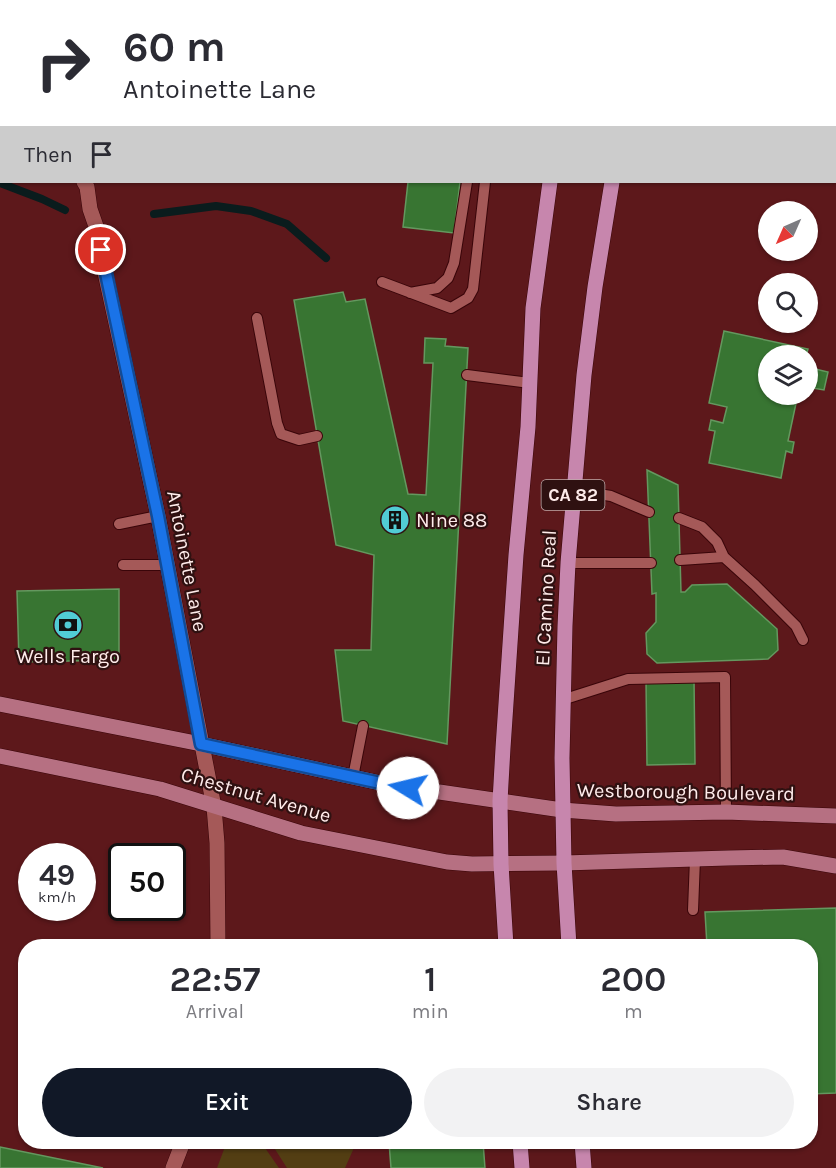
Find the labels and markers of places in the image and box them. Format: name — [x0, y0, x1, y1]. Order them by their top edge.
pin — [75, 224, 126, 275]
building icon: Nine 88 — [379, 504, 411, 536]
place label: Nine 88 — [416, 509, 487, 532]
bank icon: Wells Fargo — [52, 609, 84, 641]
place label: Wells Fargo — [16, 645, 120, 668]

